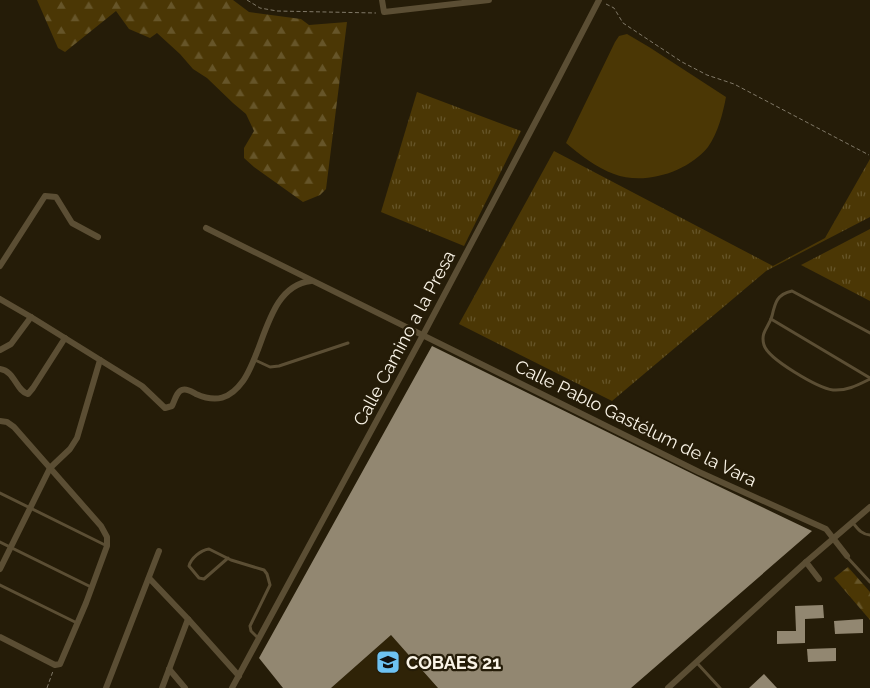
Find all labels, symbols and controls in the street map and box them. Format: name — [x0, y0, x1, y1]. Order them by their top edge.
street label: Calle Camino a la Presa — [349, 247, 459, 429]
street label: Calle Pablo Gastélum de la Vara — [512, 355, 760, 491]
school or university icon: COBAES 21 — [375, 649, 401, 675]
place label: COBAES 21 — [406, 652, 501, 673]

